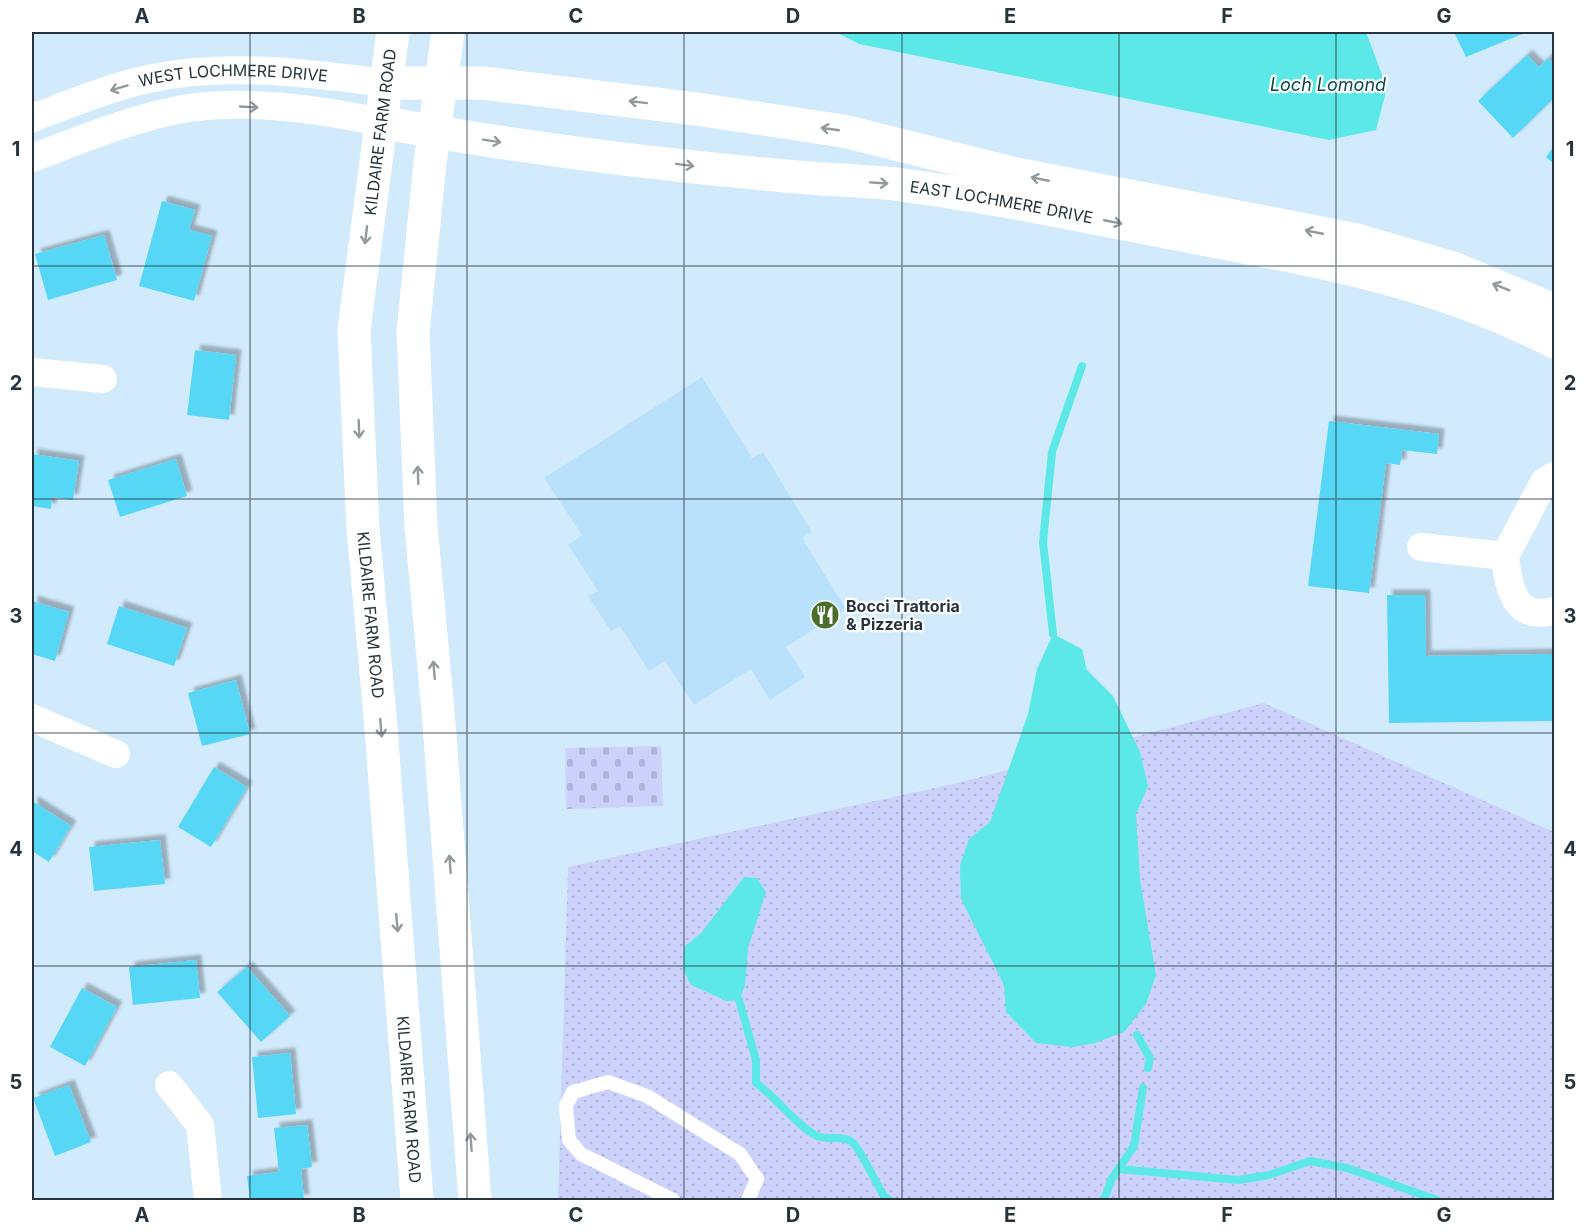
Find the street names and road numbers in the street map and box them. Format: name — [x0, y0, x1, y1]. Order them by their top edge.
street label: KILDAIRE FARM ROAD — [360, 48, 400, 216]
street label: WEST LOCHMERE DRIVE — [136, 60, 329, 91]
street label: EAST LOCHMERE DRIVE — [909, 176, 1095, 228]
street label: KILDAIRE FARM ROAD — [353, 530, 388, 699]
street label: KILDAIRE FARM ROAD — [393, 1015, 426, 1184]

